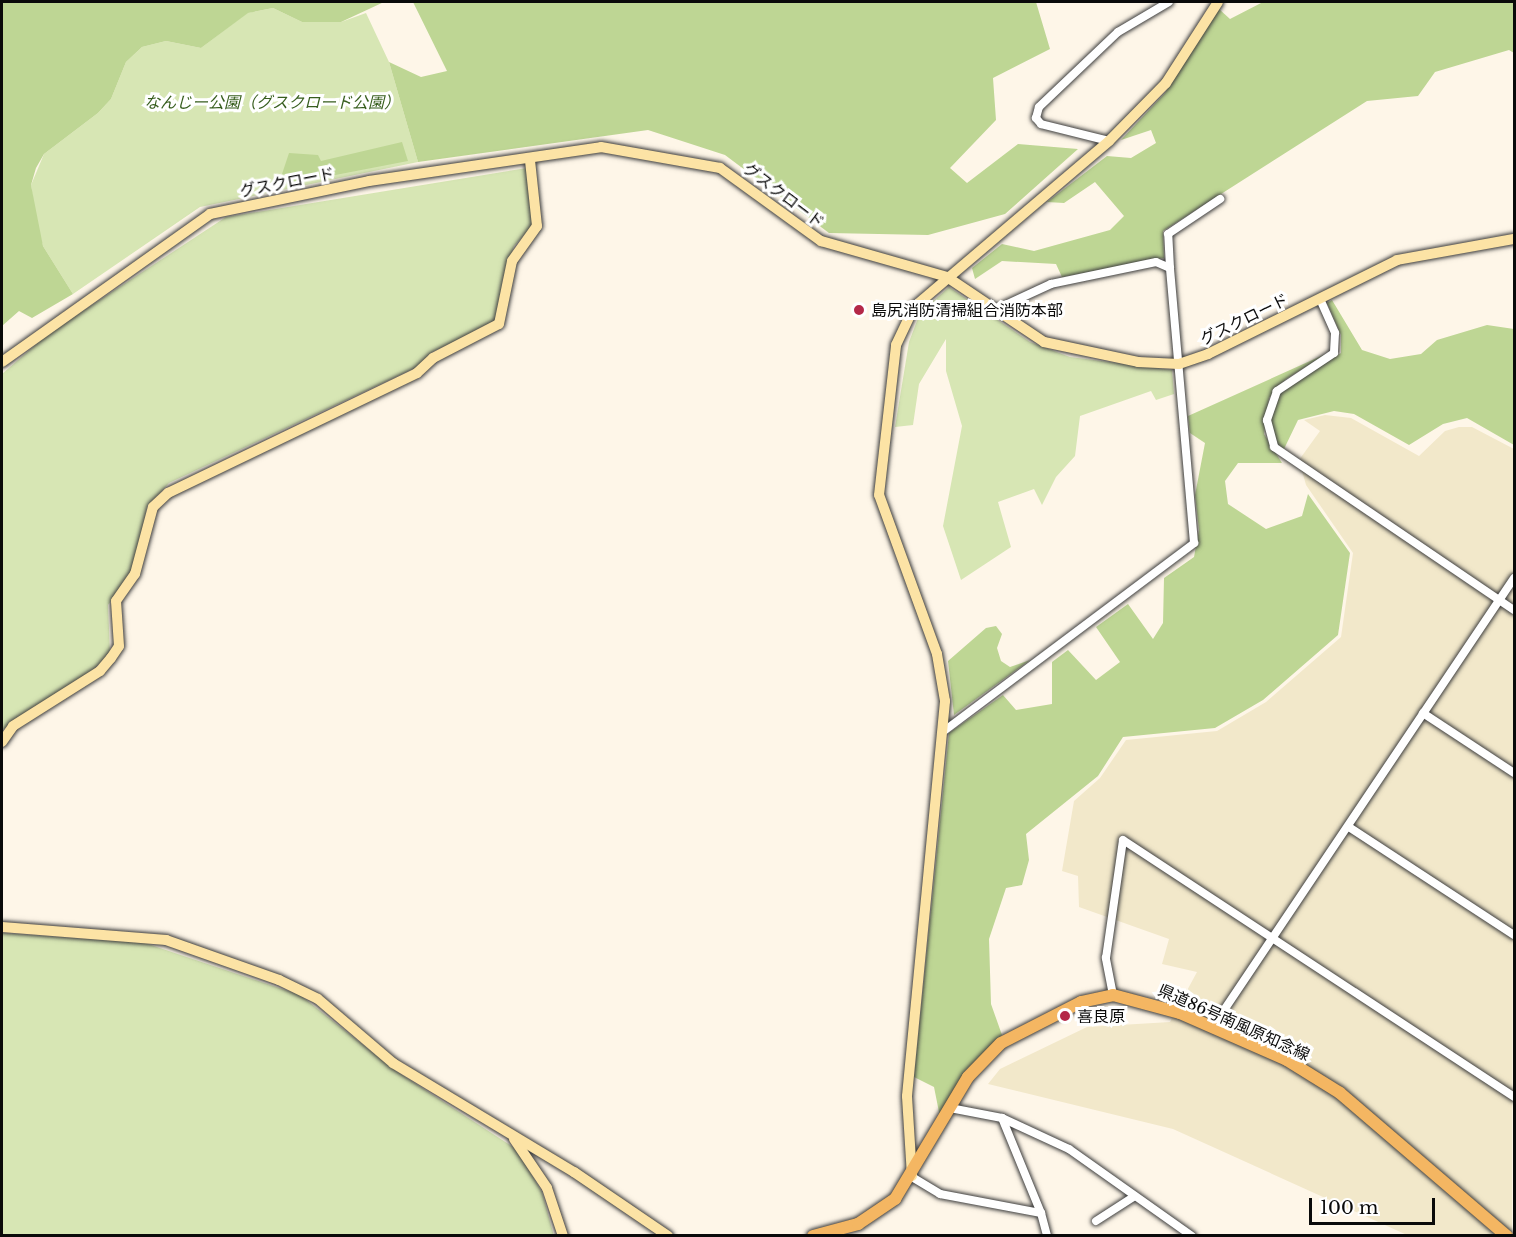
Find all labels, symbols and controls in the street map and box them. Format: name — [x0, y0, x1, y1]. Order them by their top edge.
park label: なんじー公園（グスクロード公園） — [144, 92, 400, 112]
street label: グスクロード — [740, 158, 828, 232]
street label: グスクロード — [238, 163, 336, 201]
street label: グスクロード — [1197, 289, 1291, 349]
place label: 島尻消防清掃組合消防本部 — [871, 300, 1063, 320]
marker: 島尻消防清掃組合消防本部 — [852, 303, 866, 317]
street label: 県道86号南風原知念線 — [1155, 980, 1313, 1064]
place label: 喜良原 — [1077, 1006, 1125, 1026]
marker: 喜良原 — [1058, 1009, 1072, 1023]
scale bar — [1312, 1186, 1438, 1224]
text: 100 m — [1320, 1197, 1378, 1219]

